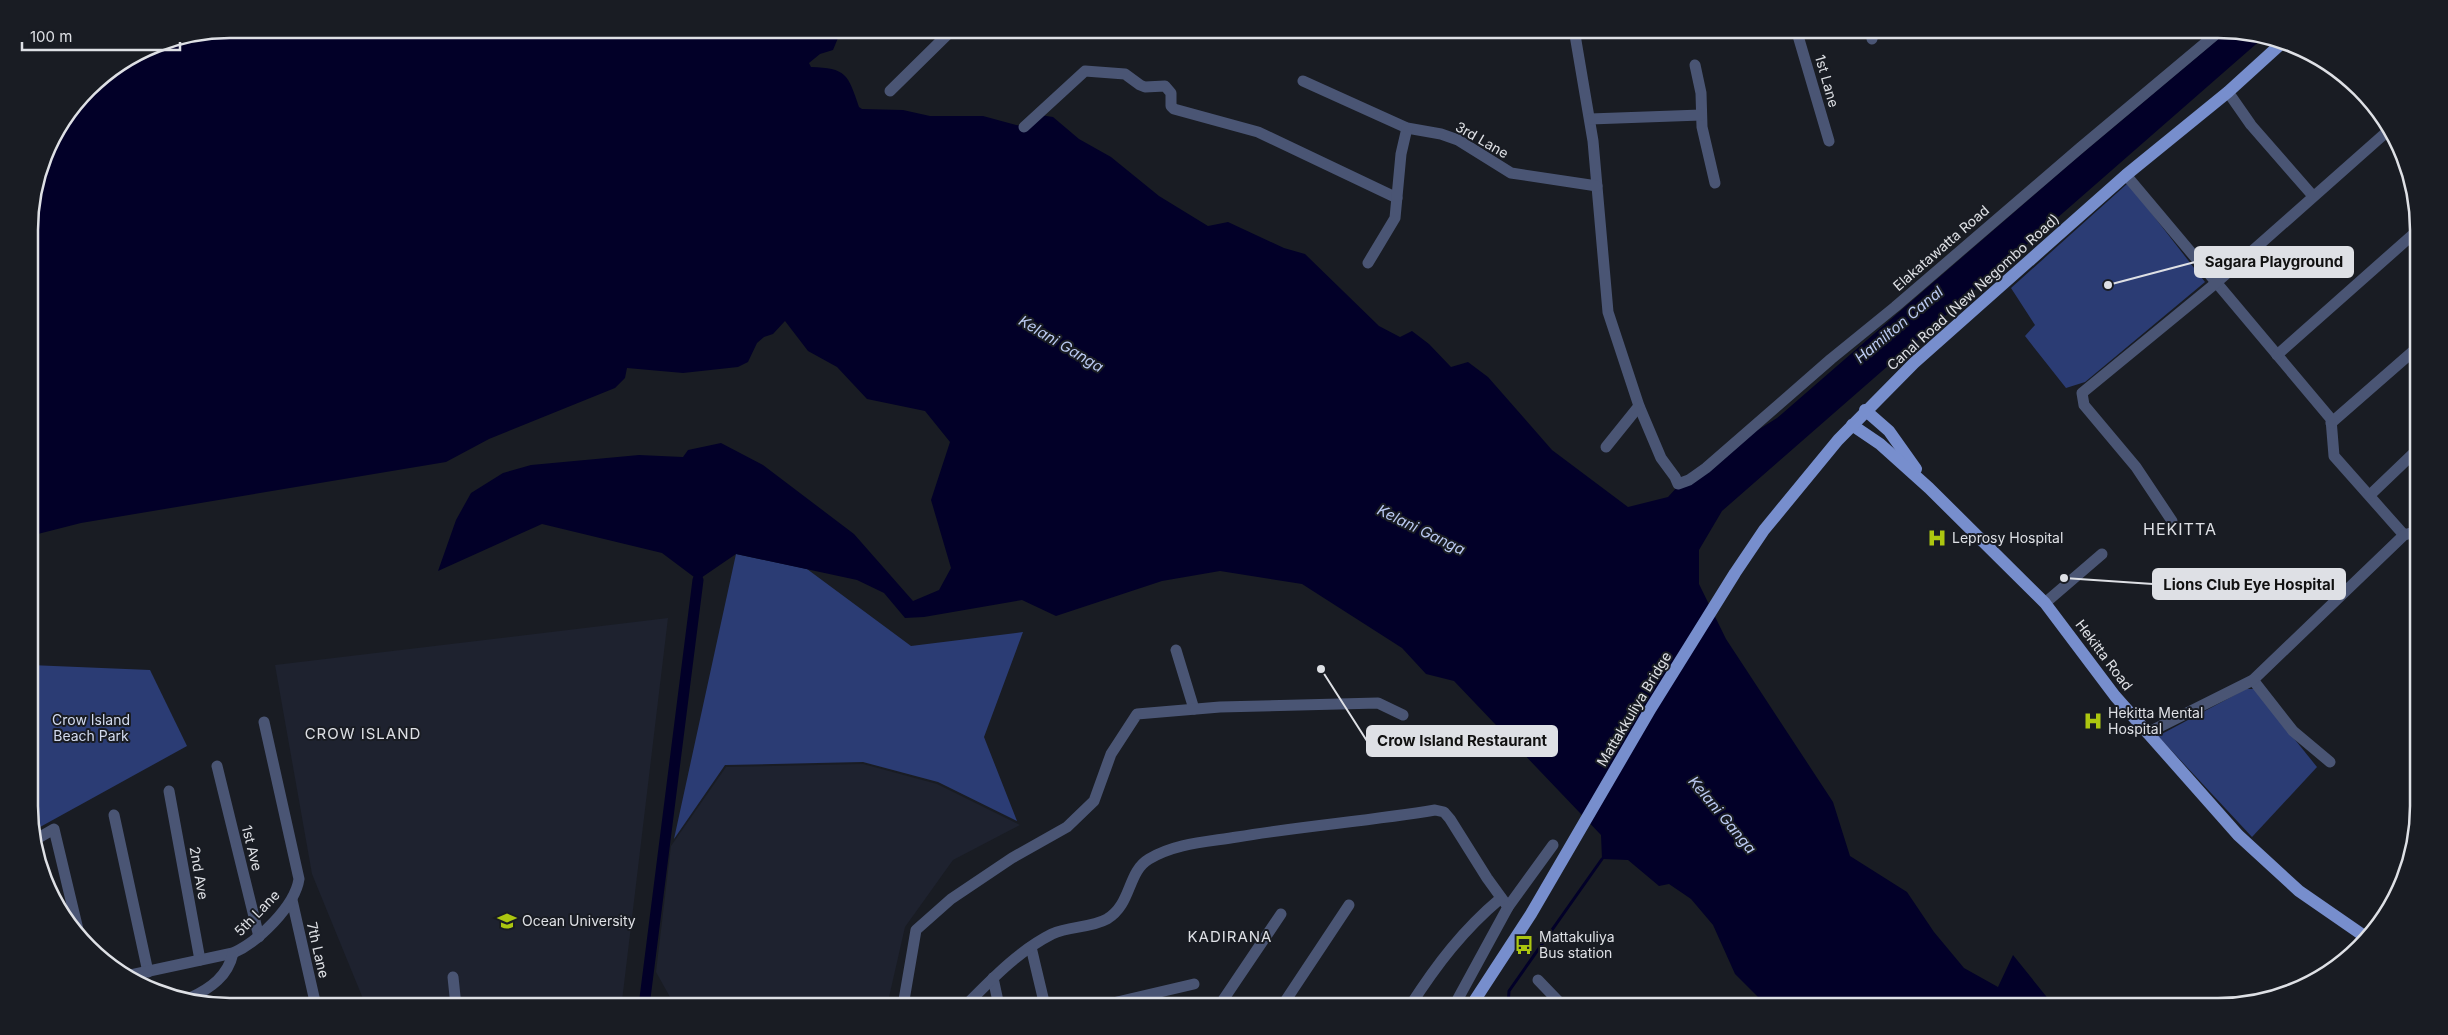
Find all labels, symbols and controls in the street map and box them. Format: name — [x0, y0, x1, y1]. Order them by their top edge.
scale bar — [22, 20, 180, 52]
text: 100 m — [30, 27, 72, 46]
street label: 1st Lane — [1812, 53, 1843, 109]
street label: 3rd Lane — [1453, 118, 1512, 162]
street label: Elakatawatta Road — [1889, 201, 1992, 294]
street label: Canal Road (New Negombo Road) — [1883, 210, 2062, 374]
callout: Sagara Playground — [2195, 247, 2353, 277]
text: Sagara Playground — [2205, 252, 2343, 271]
water label: Hamilton Canal — [1851, 282, 1947, 367]
water label: Kelani Ganga — [1015, 311, 1107, 376]
water label: Kelani Ganga — [1374, 500, 1468, 559]
district label: HEKITTA — [2143, 519, 2217, 539]
hospital icon: Leprosy Hospital — [1926, 527, 1948, 549]
place label: Leprosy Hospital — [1952, 529, 2063, 546]
callout: Lions Club Eye Hospital — [2153, 569, 2345, 599]
text: Lions Club Eye Hospital — [2163, 575, 2335, 594]
street label: Hekitta Road — [2072, 616, 2136, 693]
street label: Mattakkuliya Bridge — [1593, 648, 1675, 769]
place label: Hekitta Mental Hospital — [2108, 704, 2203, 737]
hospital icon: Hekitta Mental Hospital — [2082, 710, 2104, 732]
park label: Crow Island Beach Park — [52, 711, 130, 744]
district label: CROW ISLAND — [305, 724, 421, 743]
callout: Crow Island Restaurant — [1367, 726, 1557, 756]
text: Crow Island Restaurant — [1377, 731, 1547, 750]
water label: Kelani Ganga — [1684, 772, 1760, 857]
street label: 1st Ave — [239, 823, 266, 872]
street label: 2nd Ave — [186, 845, 213, 901]
street label: 5th Lane — [231, 886, 283, 939]
school or university icon: Ocean University — [496, 910, 518, 932]
place label: Ocean University — [522, 912, 636, 929]
street label: 7th Lane — [304, 920, 333, 980]
district label: KADIRANA — [1188, 927, 1272, 946]
place label: Mattakuliya Bus station — [1539, 928, 1615, 961]
bus stop icon: Mattakuliya Bus station — [1513, 934, 1535, 956]

